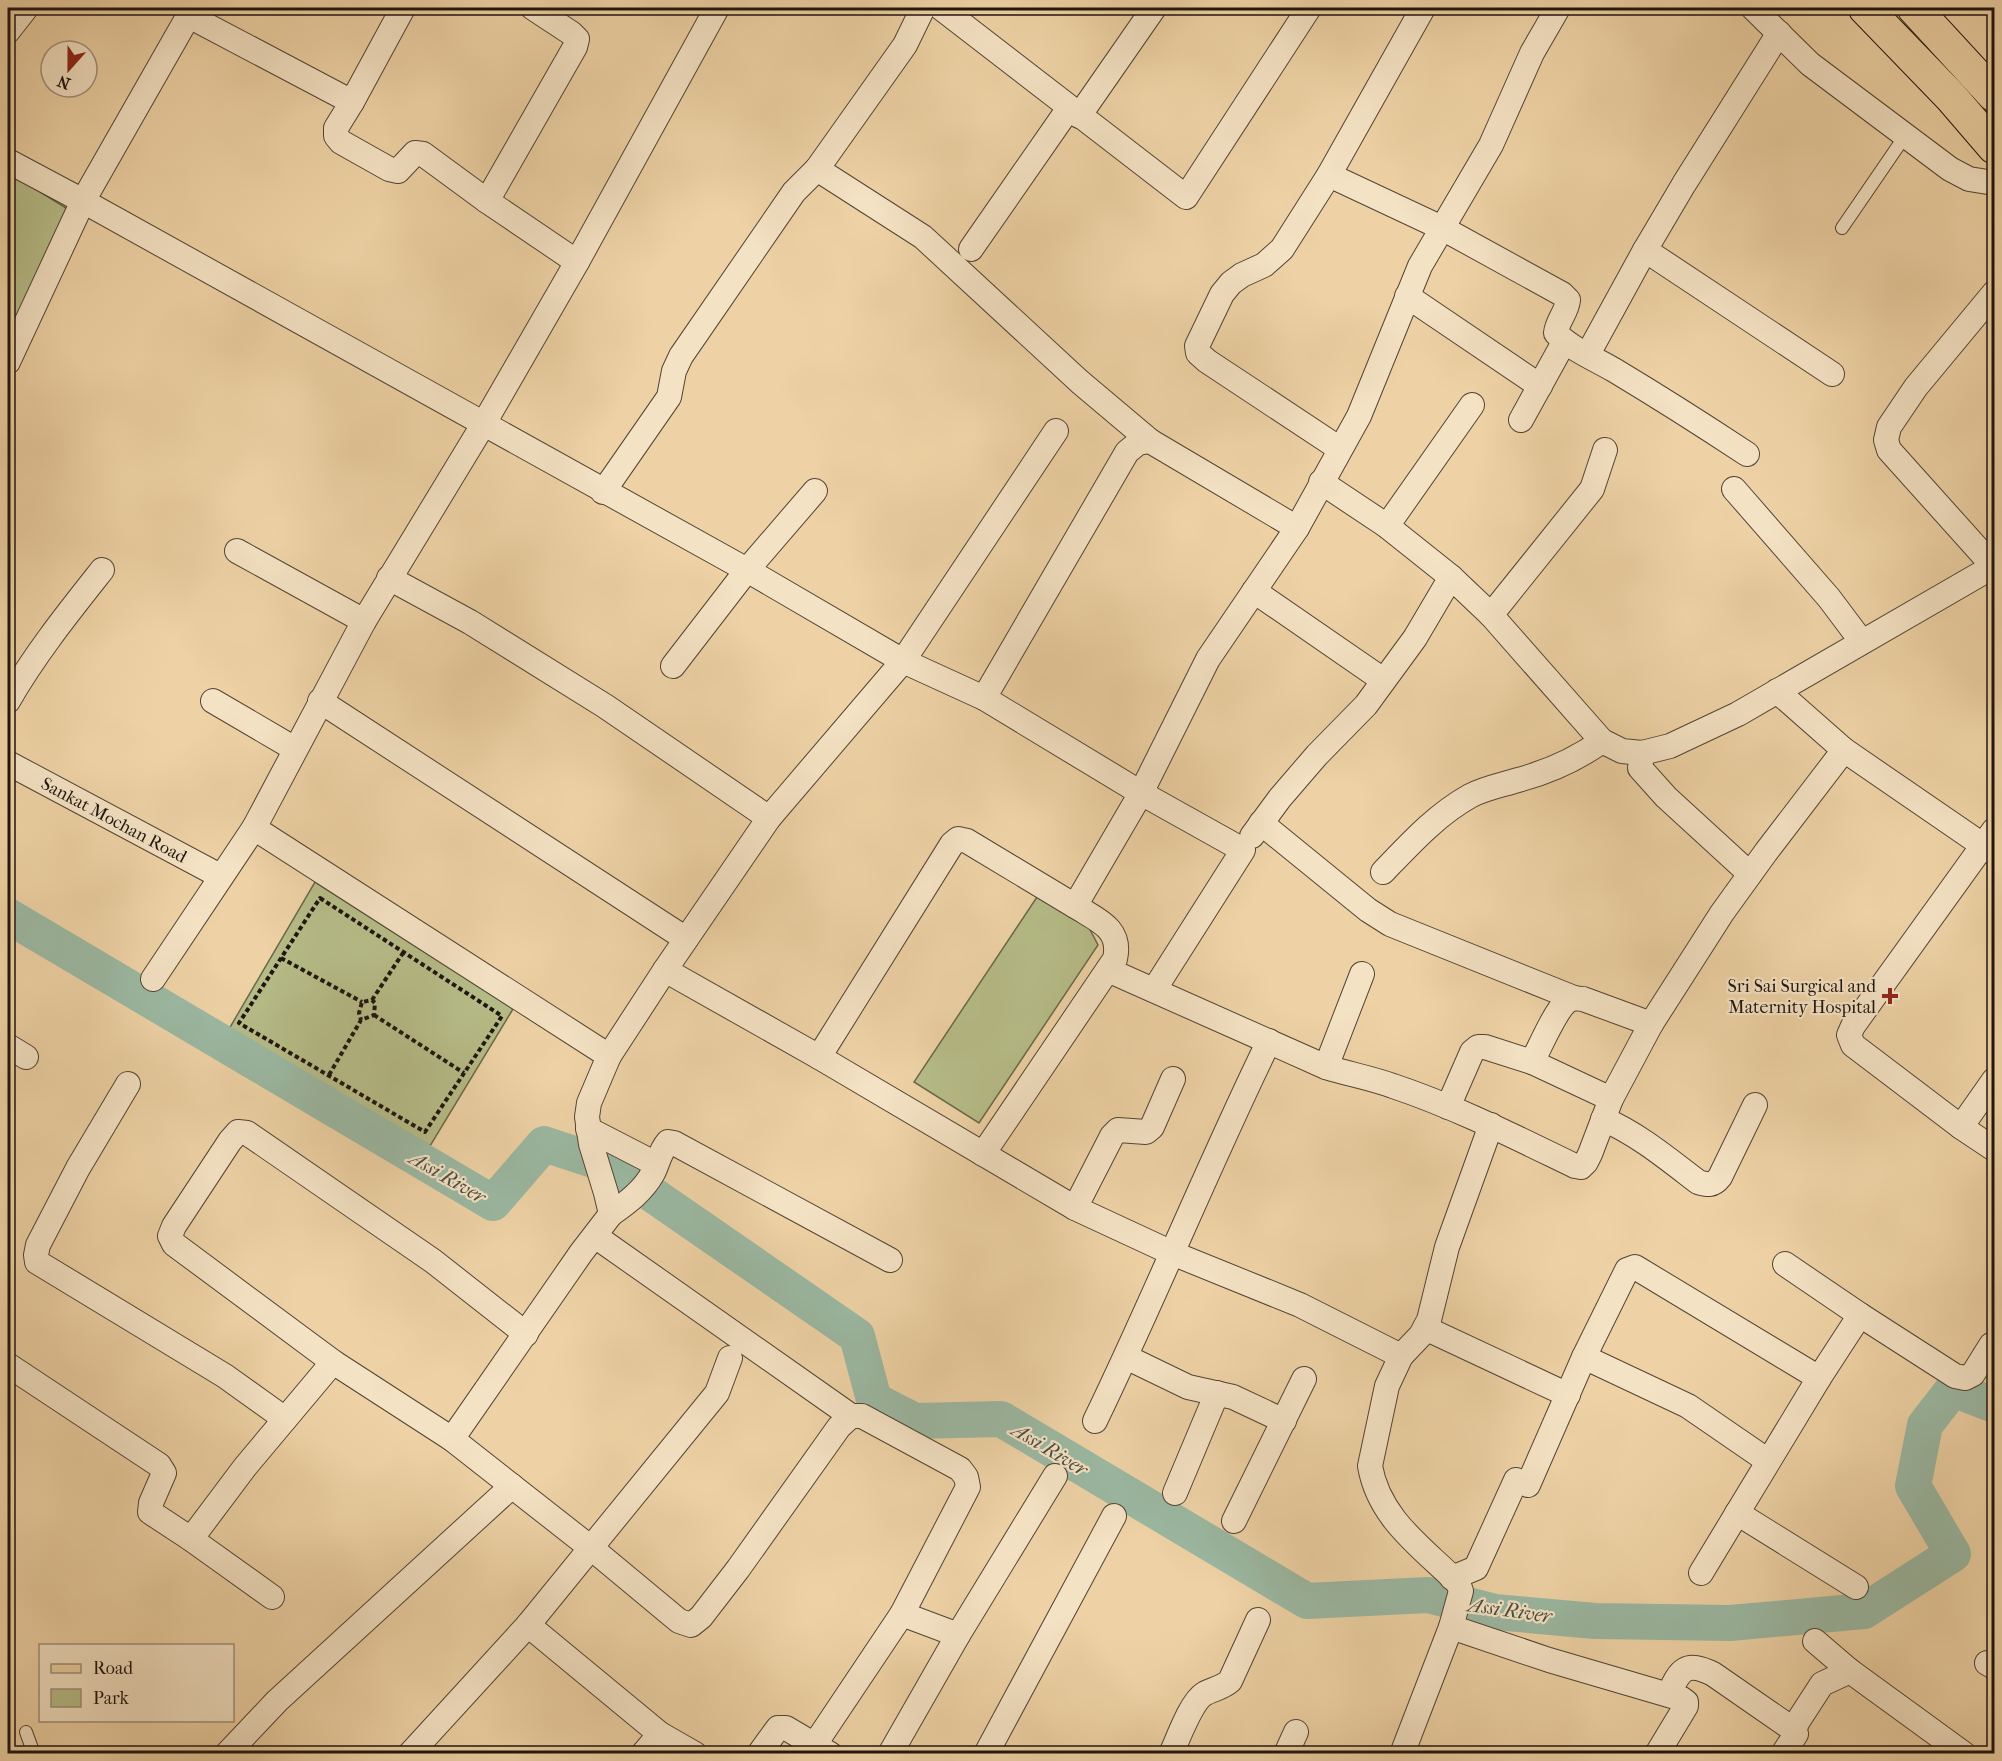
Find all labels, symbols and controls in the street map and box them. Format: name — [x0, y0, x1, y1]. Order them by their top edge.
north arrow — [39, 39, 99, 99]
text: N — [54, 71, 73, 94]
street label: Sankat Mochan Road — [37, 773, 190, 868]
place label: Sri Sai Surgical and Maternity Hospital — [1728, 976, 1876, 1018]
marker: Sri Sai Surgical and Maternity Hospital — [1881, 987, 1899, 1005]
water label: Assi River — [403, 1145, 492, 1209]
water label: Assi River — [1005, 1416, 1093, 1482]
water label: Assi River — [1464, 1593, 1555, 1628]
legend — [39, 1644, 234, 1722]
text: Road — [93, 1658, 133, 1679]
text: Park — [93, 1688, 130, 1709]

